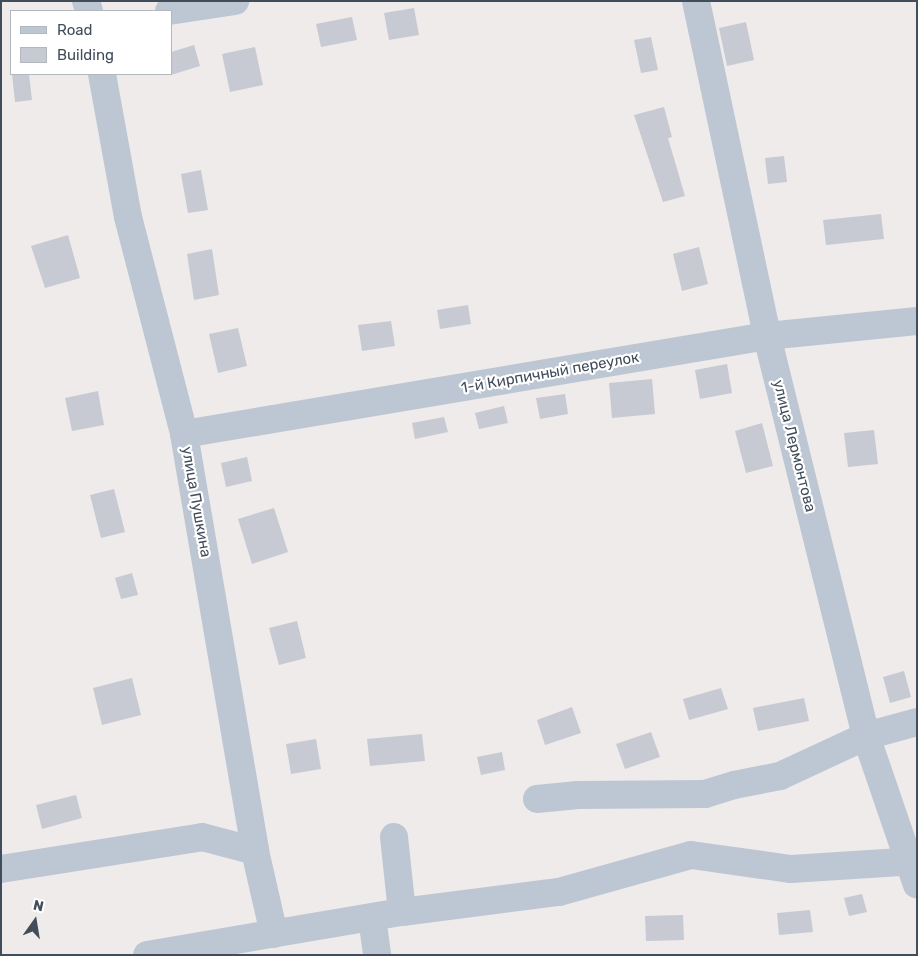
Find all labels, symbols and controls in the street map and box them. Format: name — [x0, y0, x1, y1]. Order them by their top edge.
legend — [10, 10, 172, 75]
text: Road — [57, 21, 93, 39]
text: Building — [57, 46, 114, 64]
street label: 1-й Кирпичный переулок — [460, 348, 640, 398]
street label: улица Лермонтова — [769, 378, 819, 514]
street label: улица Пушкина — [177, 445, 215, 559]
north arrow — [10, 896, 60, 946]
text: N — [32, 896, 45, 915]

